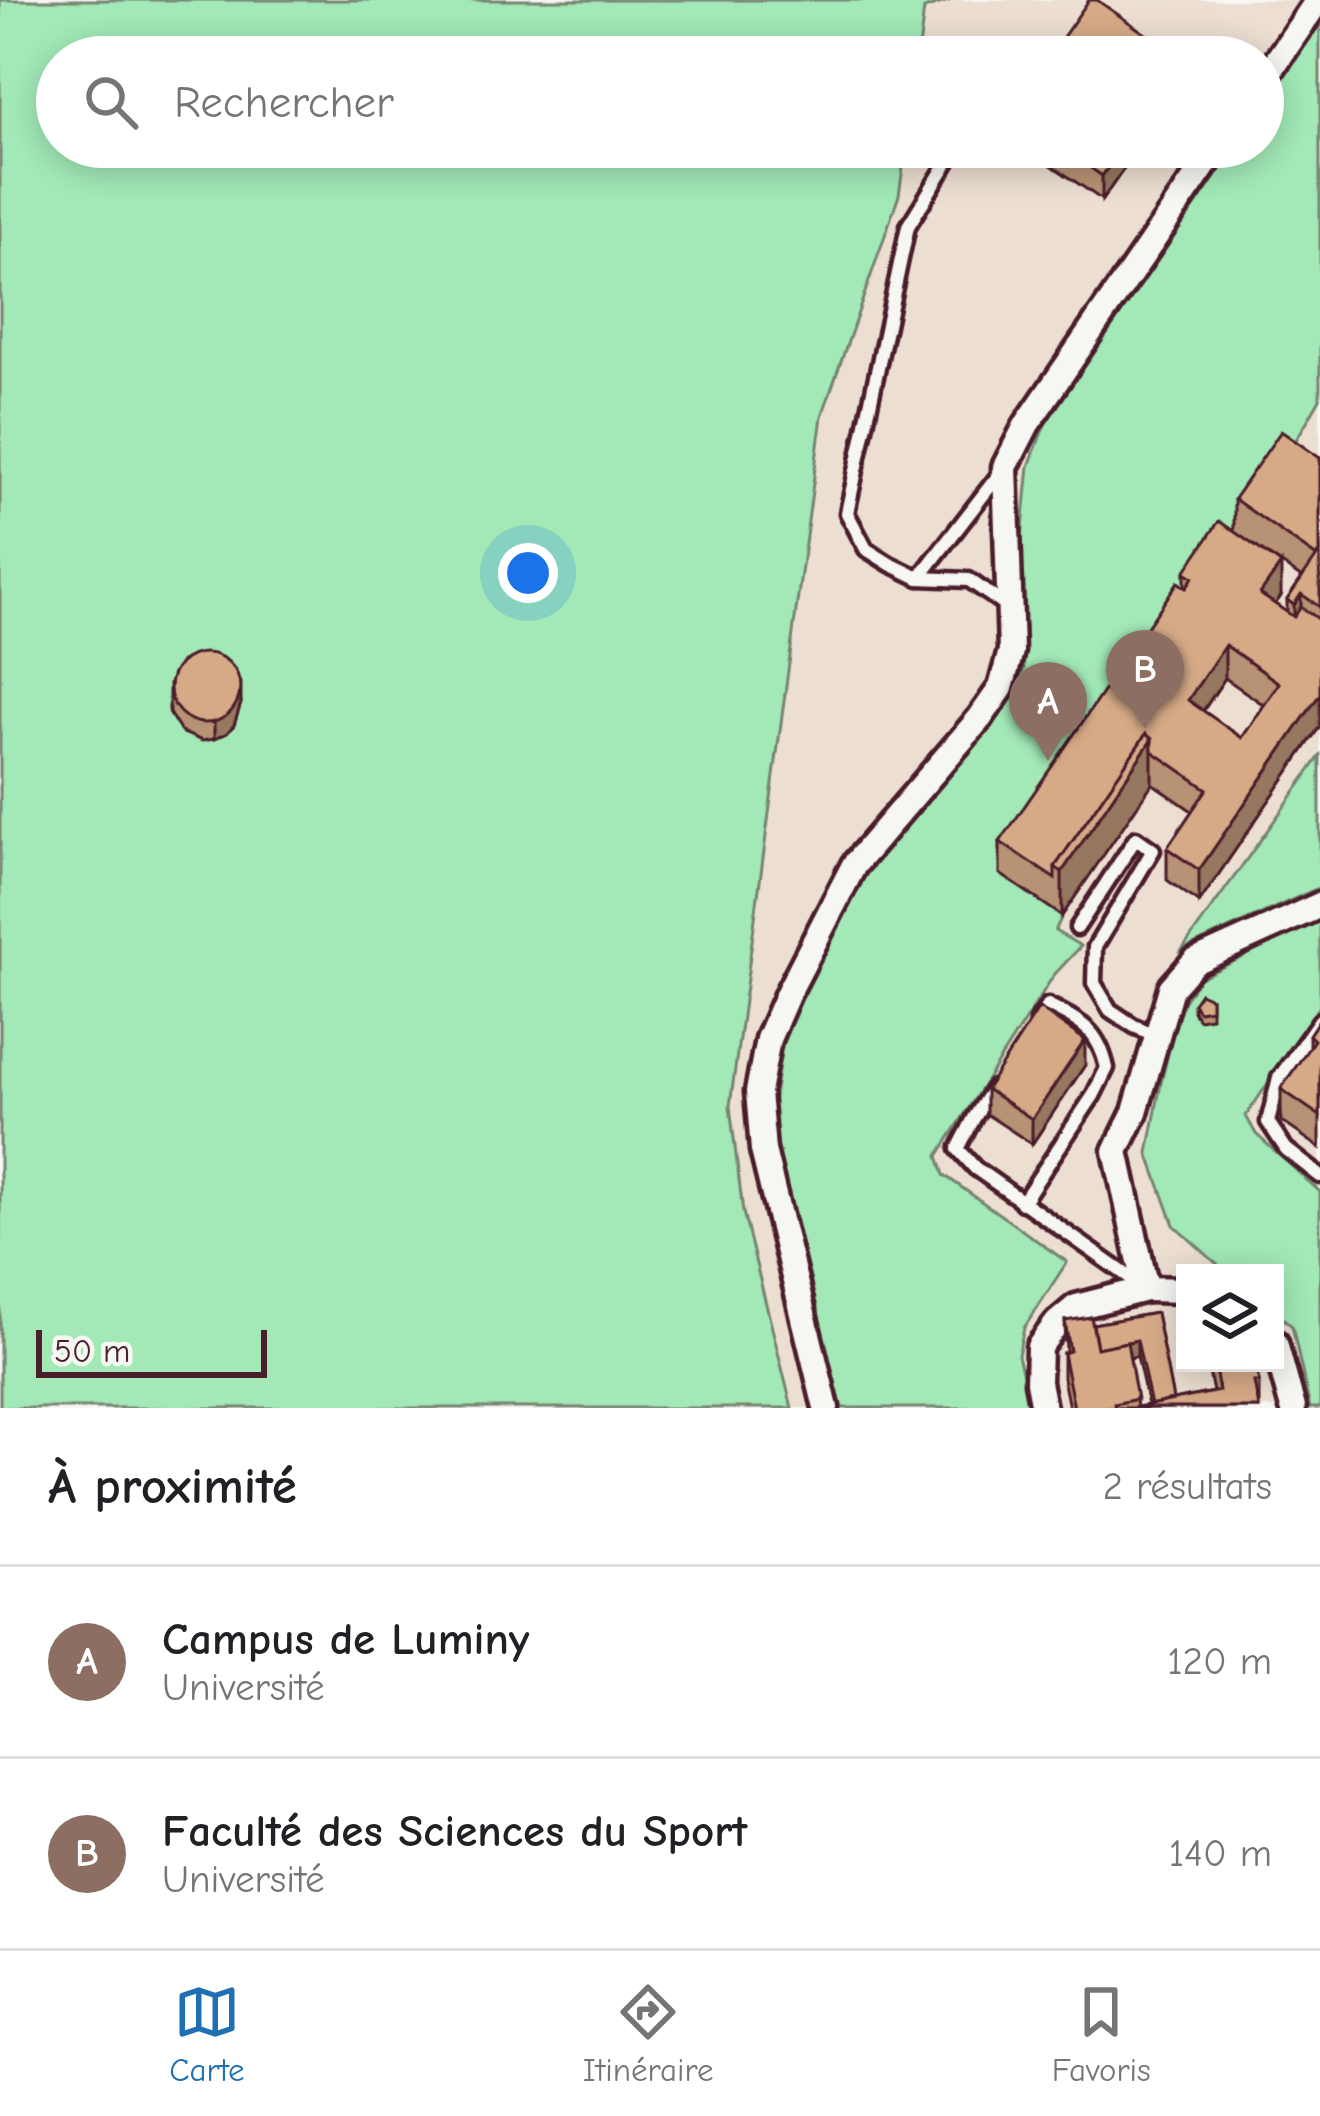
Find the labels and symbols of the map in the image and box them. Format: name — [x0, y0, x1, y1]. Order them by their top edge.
your location — [498, 543, 558, 603]
pin: B — [1106, 630, 1184, 729]
pin: A — [1009, 662, 1087, 761]
scale bar — [36, 1324, 267, 1377]

